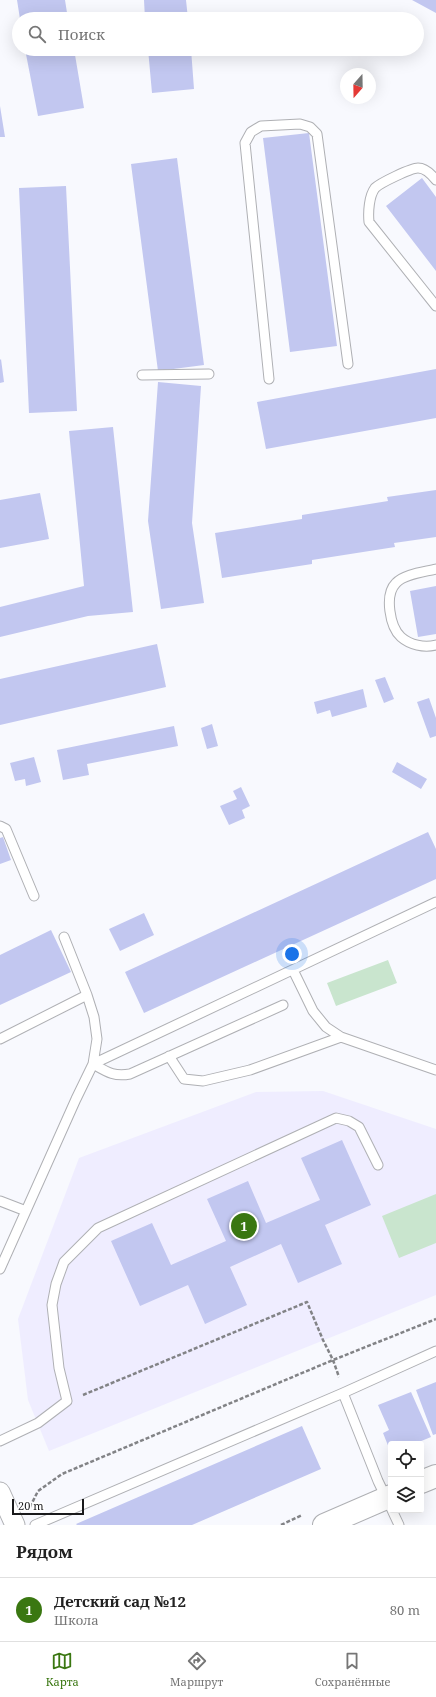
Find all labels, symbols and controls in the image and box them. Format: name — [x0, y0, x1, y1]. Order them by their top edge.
search box — [12, 12, 424, 56]
icon: search — [26, 23, 48, 45]
text: Поиск — [58, 24, 105, 44]
north arrow — [340, 68, 376, 104]
your location — [282, 944, 302, 964]
pin: 1 — [231, 1211, 257, 1241]
map controls — [388, 1441, 424, 1513]
button: locate — [388, 1441, 424, 1477]
button: layers — [388, 1477, 424, 1513]
scale bar — [12, 1497, 84, 1516]
text: 20 m — [18, 1498, 44, 1513]
text: Рядом — [16, 1540, 73, 1563]
text: Детский сад №12 — [54, 1591, 186, 1611]
text: 1 — [25, 1601, 33, 1619]
text: 80 m — [390, 1601, 420, 1619]
text: Школа — [54, 1611, 99, 1629]
tab: Карта — [46, 1650, 79, 1689]
tab: Маршрут — [170, 1650, 223, 1689]
tab: Сохранённые — [315, 1650, 390, 1689]

